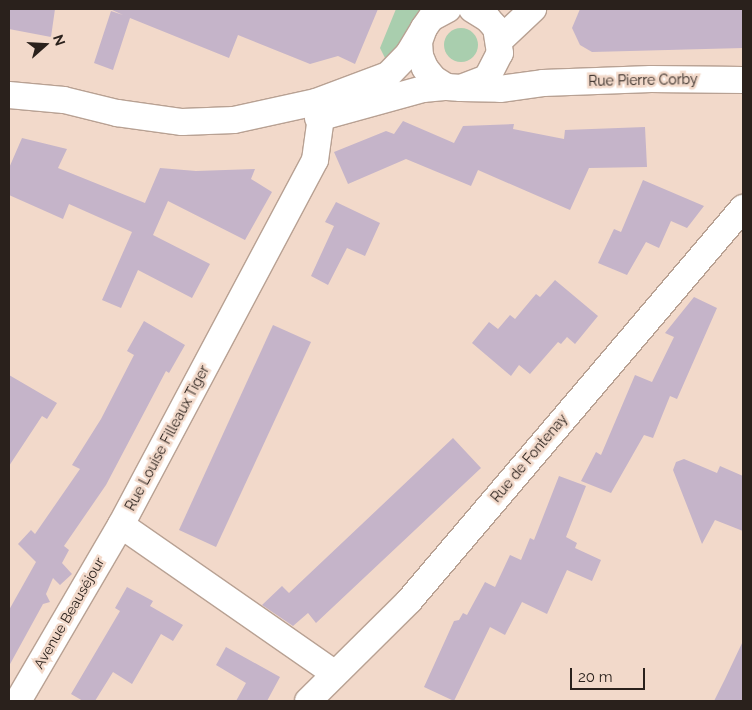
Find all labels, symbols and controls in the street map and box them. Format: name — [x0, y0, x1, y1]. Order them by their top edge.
north arrow — [20, 20, 70, 70]
text: N — [50, 32, 68, 48]
street label: Rue Pierre Corby — [588, 71, 698, 89]
street label: Rue Louise Filleaux Tiger — [121, 362, 213, 514]
street label: Rue de Fontenay — [487, 411, 571, 505]
street label: Avenue Beauséjour — [30, 554, 108, 672]
scale bar — [572, 658, 647, 690]
text: 20 m — [578, 668, 613, 686]

